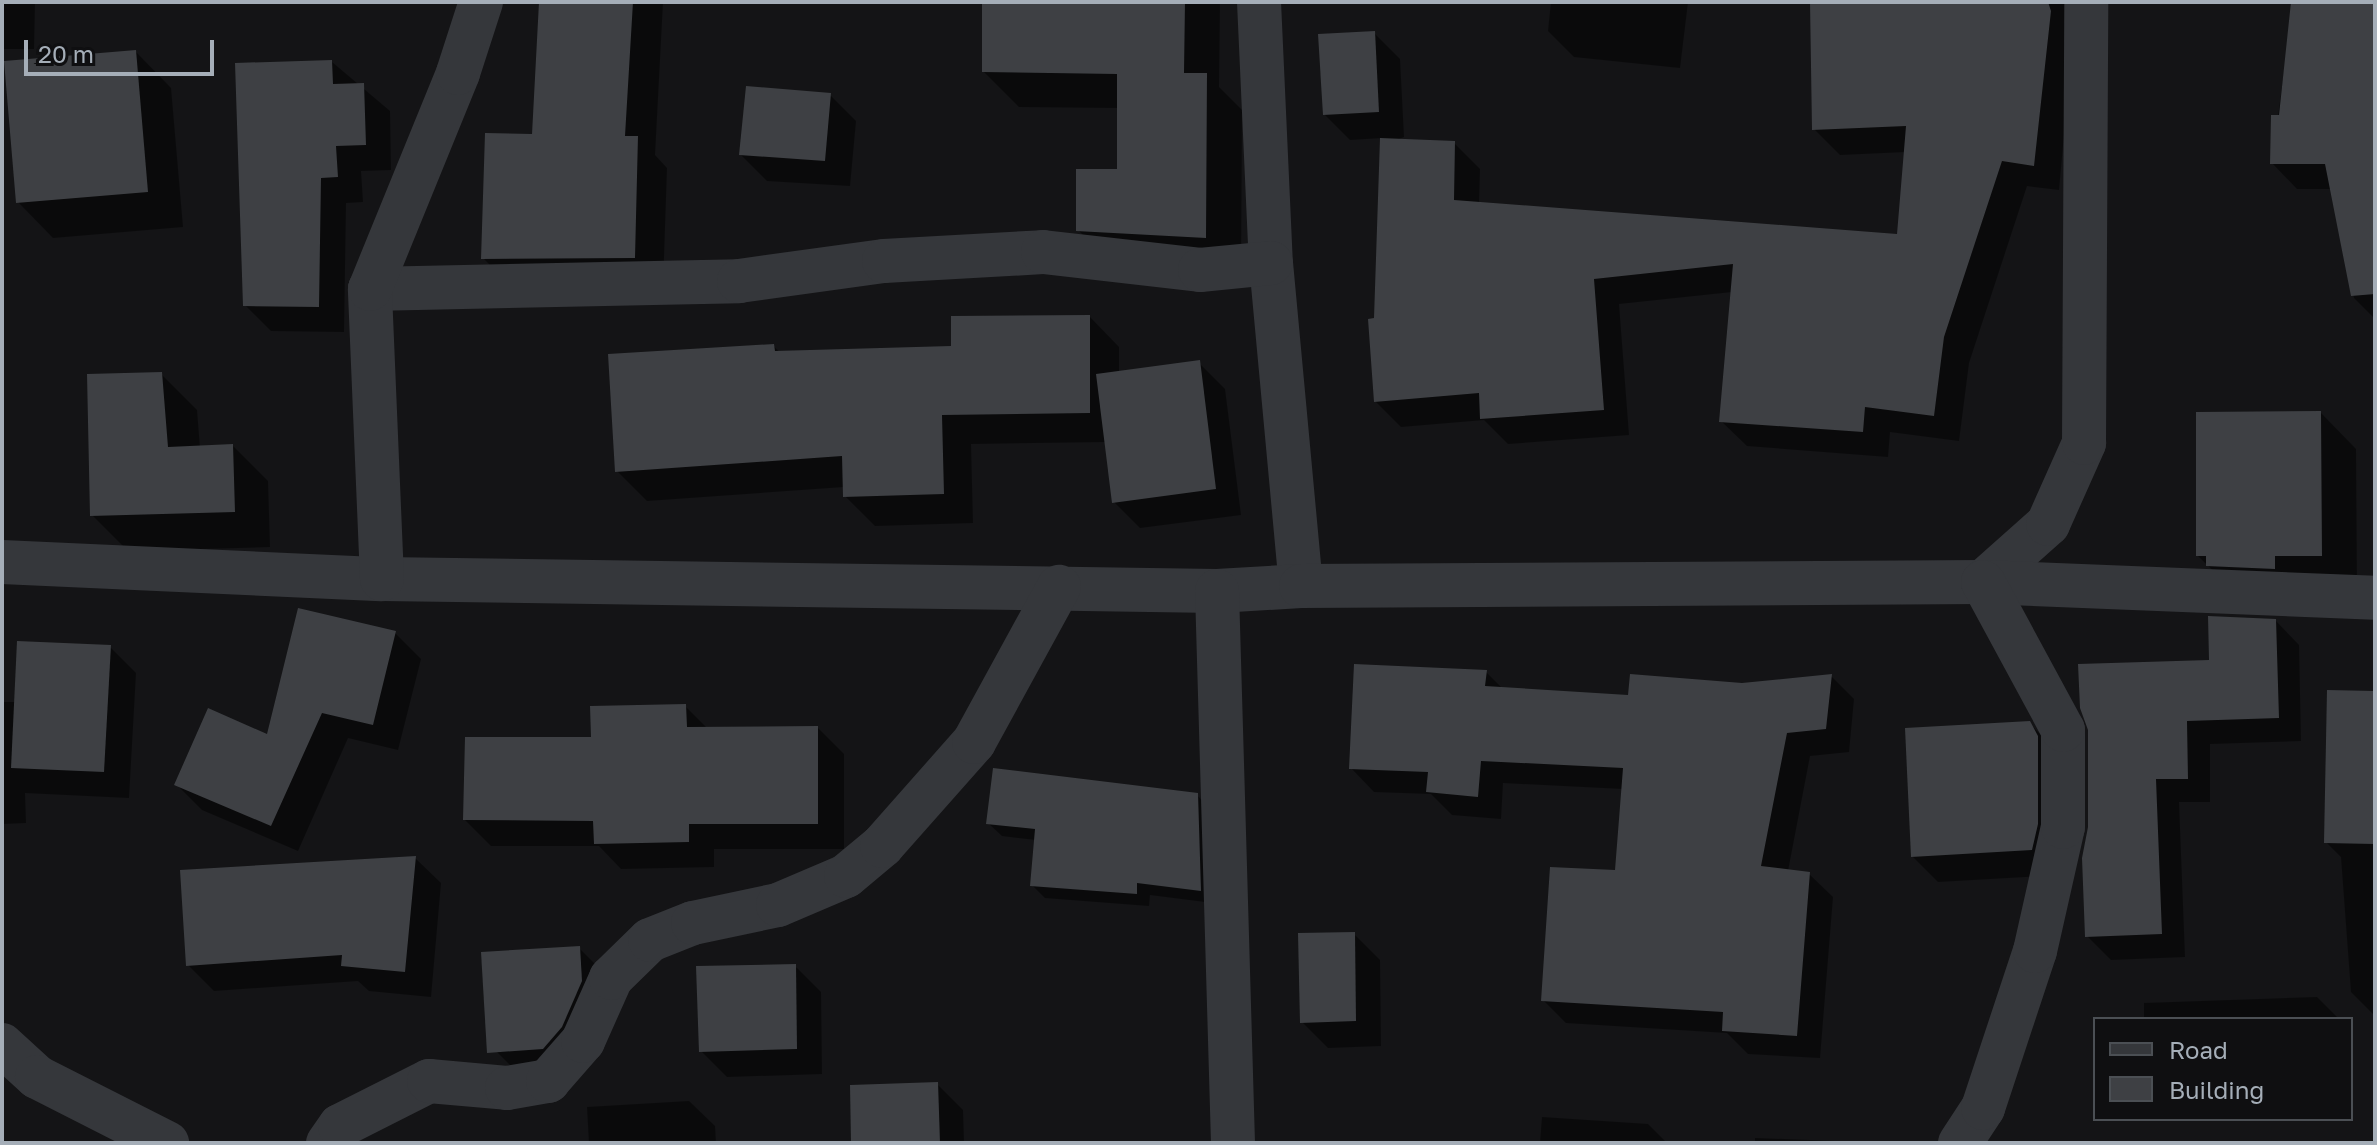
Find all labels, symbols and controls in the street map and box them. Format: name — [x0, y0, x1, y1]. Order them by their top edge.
scale bar — [28, 24, 218, 74]
text: 20 m — [38, 39, 94, 68]
legend — [2093, 1017, 2353, 1121]
text: Road — [2169, 1035, 2228, 1064]
text: Building — [2169, 1075, 2264, 1104]

